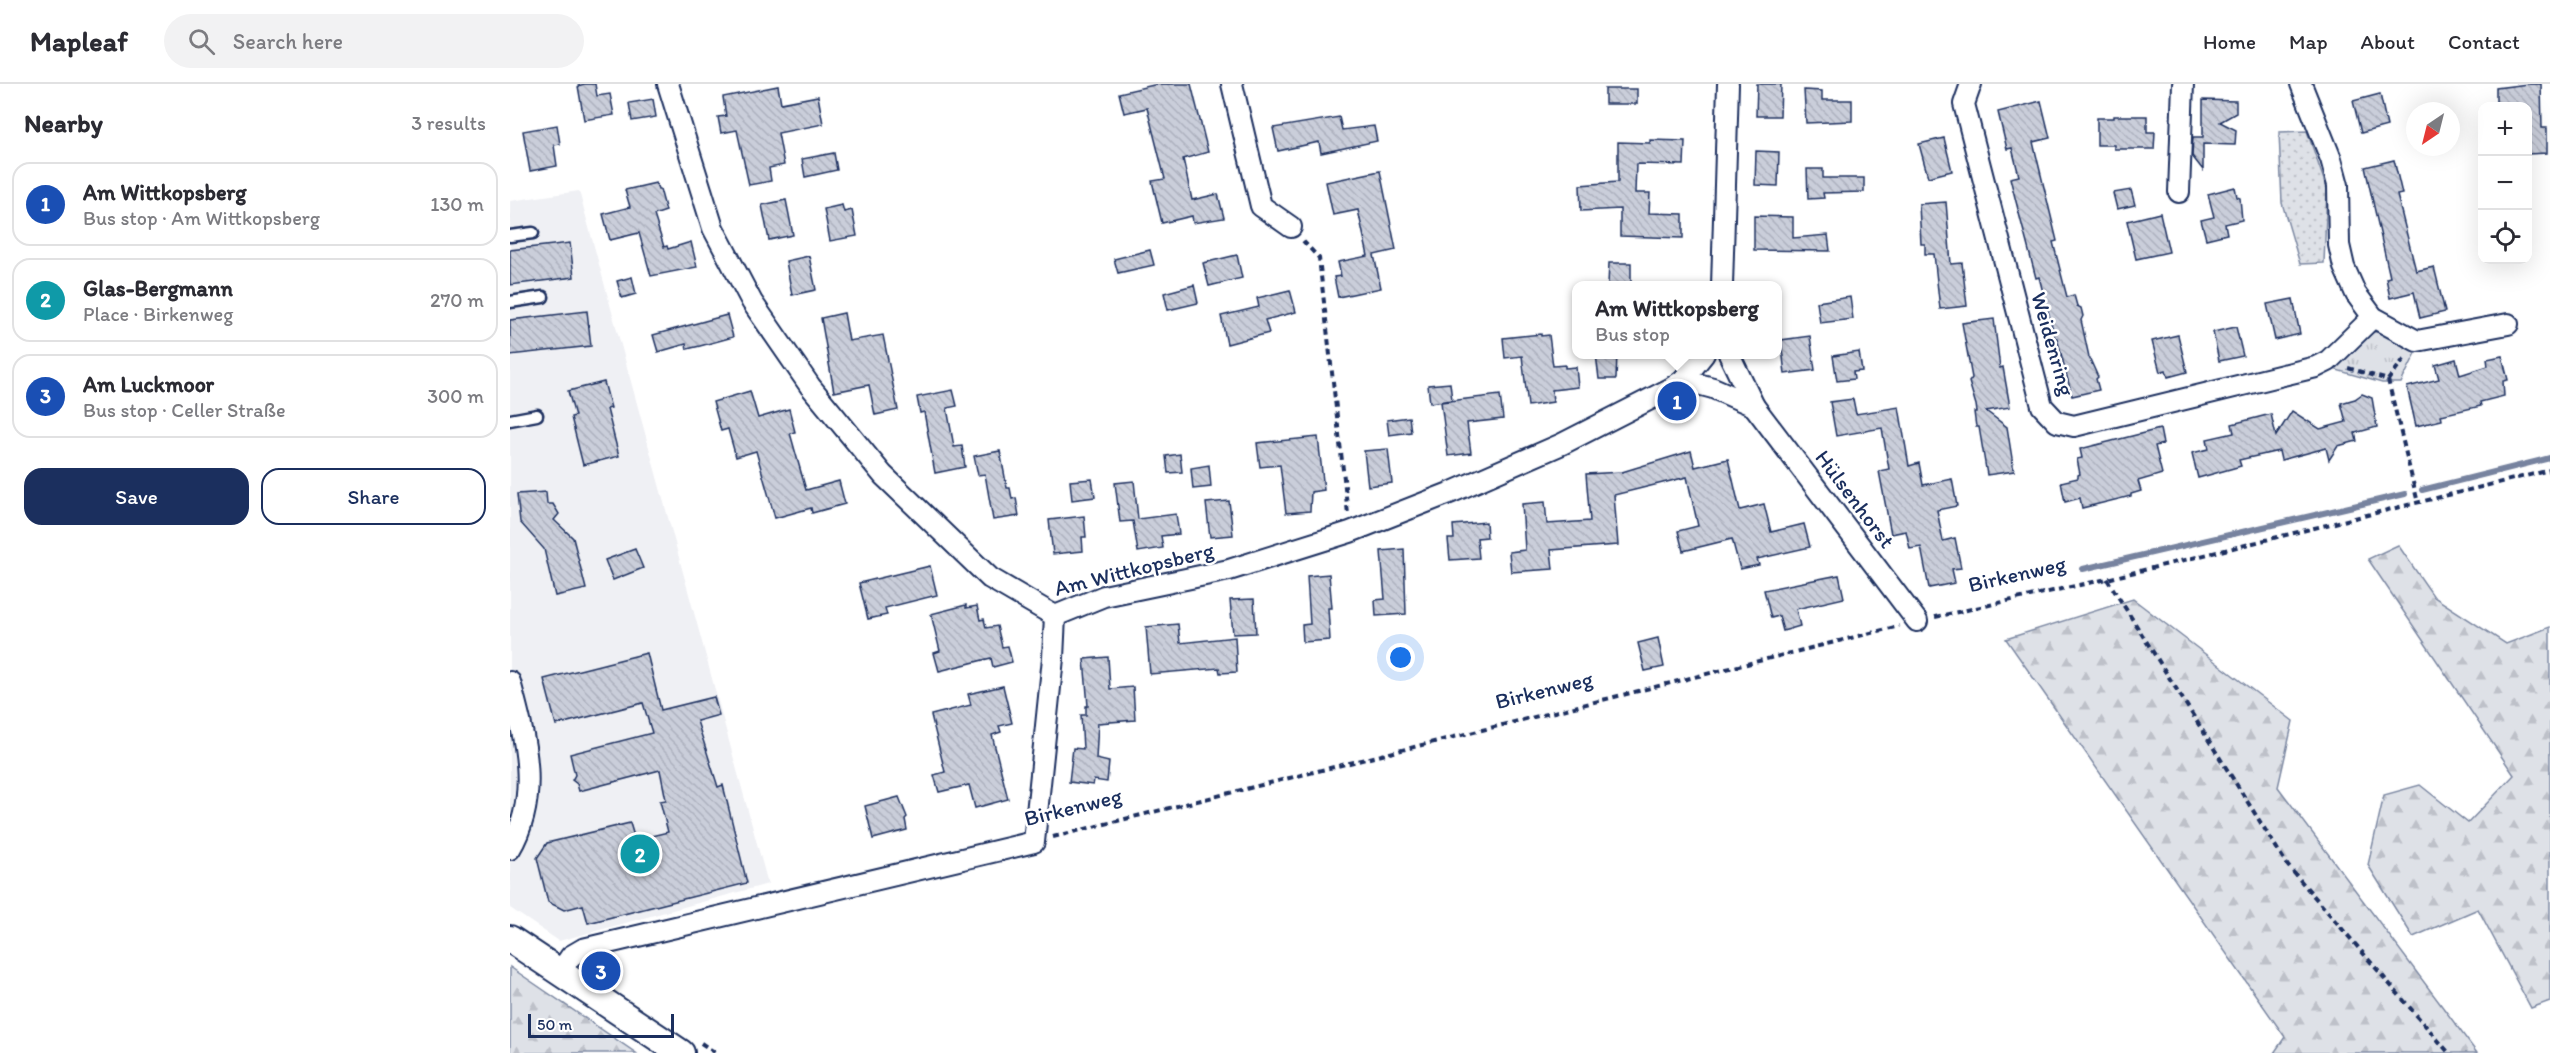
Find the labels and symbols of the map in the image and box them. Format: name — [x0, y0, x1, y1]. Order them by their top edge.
north arrow — [2406, 102, 2460, 156]
street label: Weidenring — [2025, 289, 2081, 400]
pin: 1 — [1658, 378, 1696, 424]
street label: Hülsenhorst — [1809, 445, 1901, 553]
street label: Am Wittkopsberg — [1051, 536, 1217, 602]
street label: Birkenweg — [1965, 549, 2069, 598]
your location — [1386, 643, 1415, 672]
street label: Birkenweg — [1492, 665, 1596, 715]
street label: Birkenweg — [1021, 782, 1125, 832]
pin: 2 — [620, 832, 660, 876]
pin: 3 — [582, 948, 620, 994]
scale bar — [528, 1011, 674, 1038]

